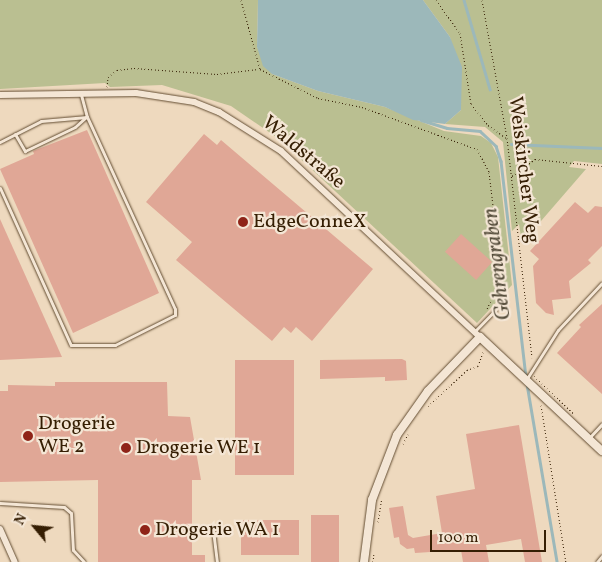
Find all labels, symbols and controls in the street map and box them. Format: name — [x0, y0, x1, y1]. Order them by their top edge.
street label: Weiskircher Weg — [502, 95, 544, 245]
street label: Waldstraße — [257, 111, 349, 195]
water label: Gehrengraben — [479, 206, 517, 322]
place label: EdgeConneX — [253, 210, 366, 234]
marker: EdgeConneX — [237, 216, 249, 228]
place label: Drogerie WE 2 — [38, 412, 115, 459]
marker: Drogerie WE 2 — [22, 430, 34, 442]
place label: Drogerie WE 1 — [136, 436, 261, 460]
marker: Drogerie WE 1 — [120, 442, 132, 454]
north arrow — [10, 502, 60, 552]
text: N — [11, 511, 32, 529]
place label: Drogerie WA 1 — [155, 518, 280, 542]
scale bar — [432, 520, 548, 552]
marker: Drogerie WA 1 — [139, 524, 151, 536]
text: 100 m — [438, 528, 478, 549]

